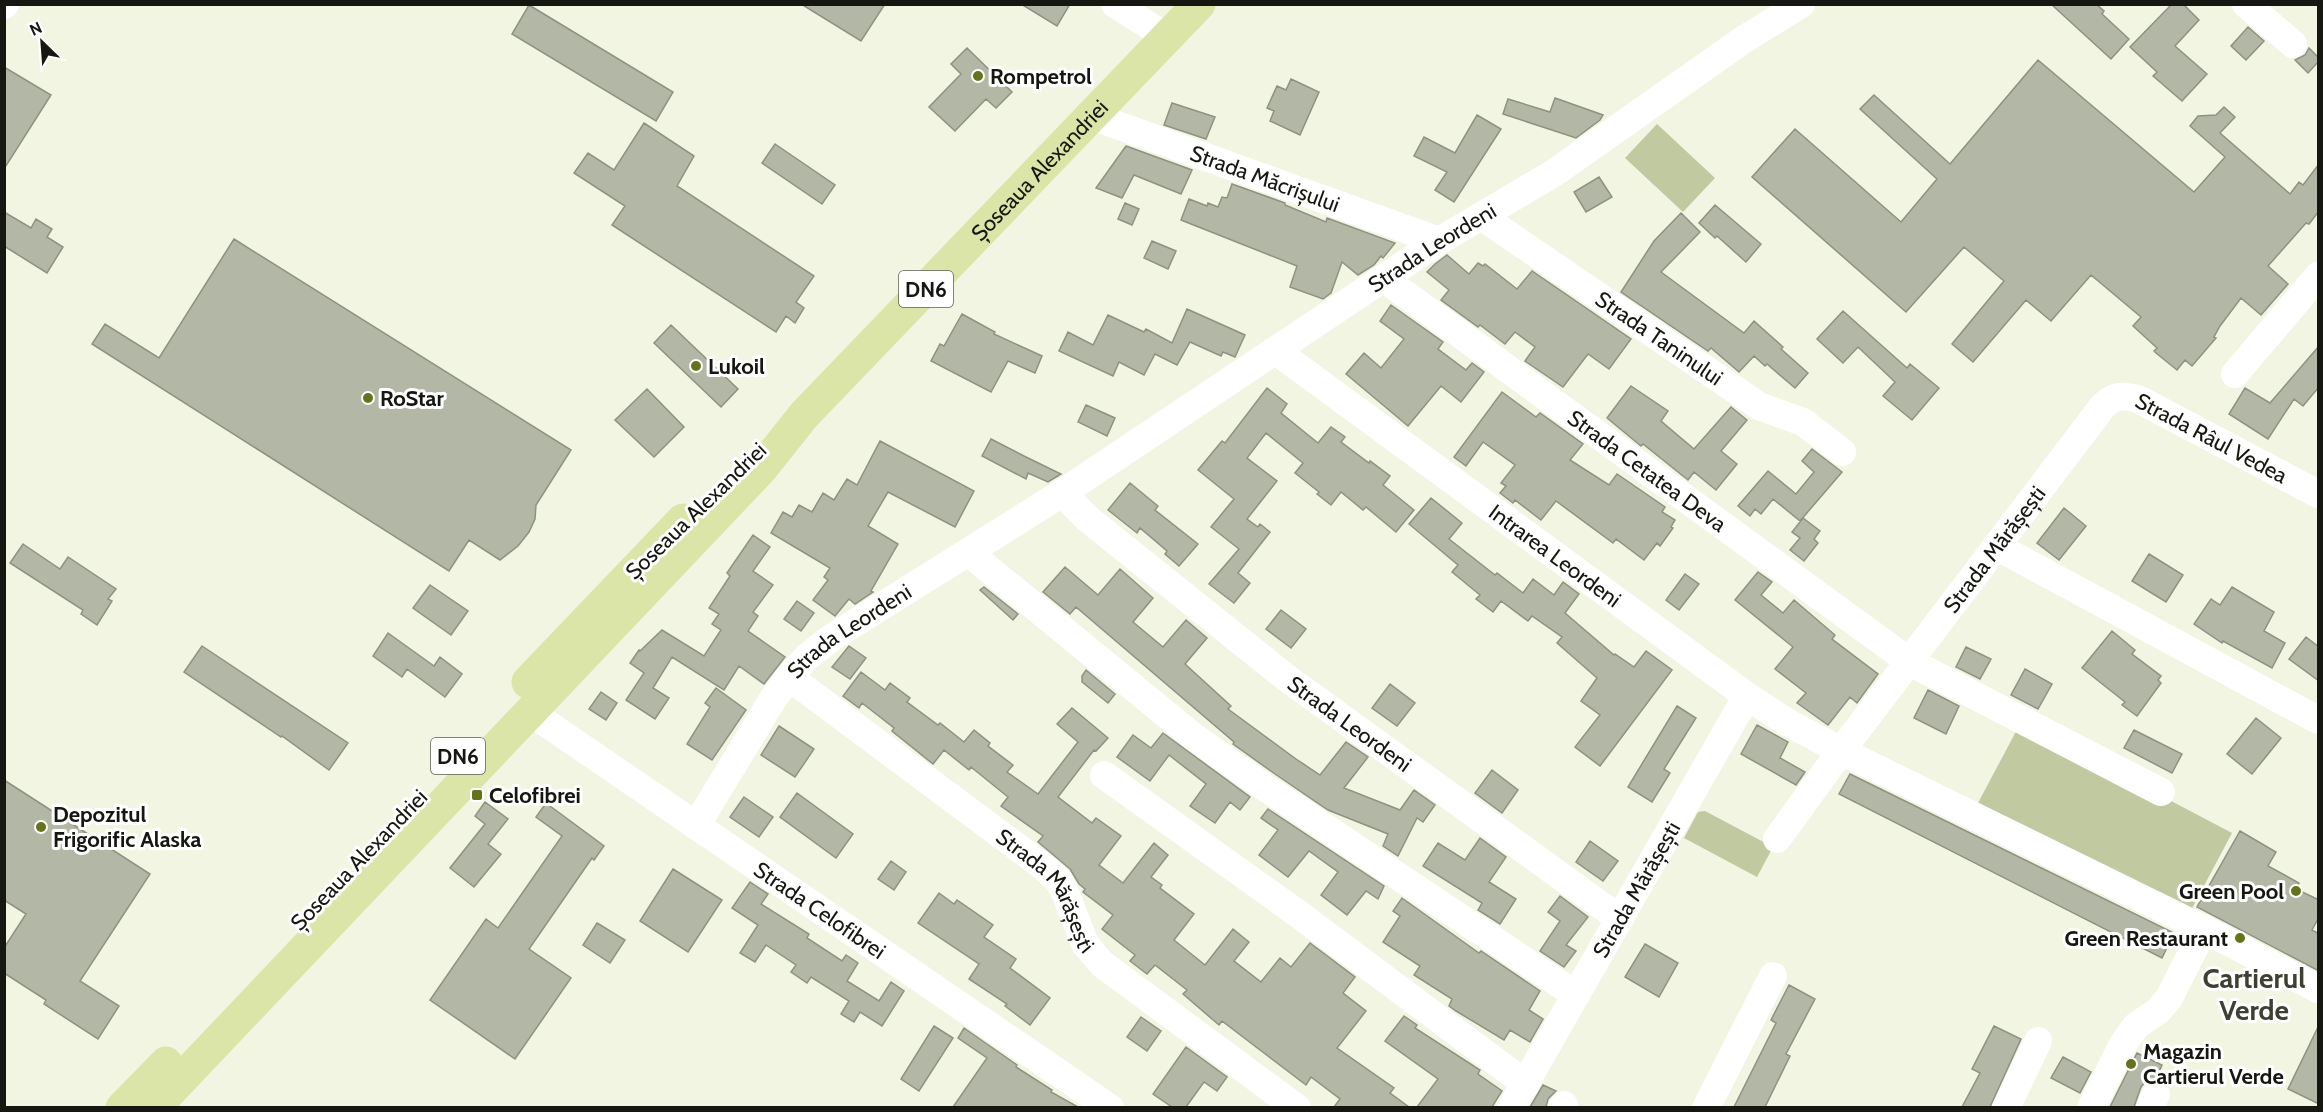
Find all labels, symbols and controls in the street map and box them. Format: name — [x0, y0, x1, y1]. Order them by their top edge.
north arrow — [12, 12, 72, 72]
text: N — [27, 18, 45, 40]
place label: Rompetrol — [990, 63, 1092, 90]
marker: Rompetrol — [971, 69, 985, 83]
street label: Șoseaua Alexandriei — [965, 94, 1113, 247]
street label: Strada Măcrișului — [1187, 139, 1344, 218]
street label: Strada Leordeni — [1363, 197, 1501, 298]
road number: DN6 — [899, 271, 953, 307]
street label: Strada Taninului — [1591, 285, 1728, 391]
place label: Lukoil — [708, 353, 765, 380]
marker: Lukoil — [689, 359, 703, 373]
place label: RoStar — [380, 385, 445, 412]
street label: Strada Râul Vedea — [2131, 387, 2292, 489]
marker: RoStar — [361, 391, 375, 405]
street label: Strada Cetatea Deva — [1563, 404, 1732, 538]
street label: Șoseaua Alexandriei — [620, 437, 773, 586]
street label: Strada Mărășești — [1937, 481, 2051, 618]
street label: Intrarea Leordeni — [1484, 498, 1626, 613]
street label: Strada Leordeni — [781, 578, 916, 684]
street label: Strada Leordeni — [1282, 670, 1417, 777]
road number: DN6 — [431, 738, 485, 774]
place label: Celofibrei — [489, 782, 581, 809]
street label: Șoseaua Alexandriei — [285, 784, 434, 937]
marker: Celofibrei — [470, 788, 484, 802]
place label: Depozitul Frigorific Alaska — [53, 801, 201, 853]
street label: Strada Mărășești — [1587, 817, 1686, 962]
marker: Depozitul Frigorific Alaska — [34, 820, 48, 834]
street label: Strada Mărășești — [991, 823, 1100, 958]
street label: Strada Celofibrei — [749, 856, 891, 964]
place label: Green Pool — [2179, 878, 2284, 905]
marker: Green Pool — [2289, 884, 2303, 898]
place label: Green Restaurant — [2064, 925, 2228, 952]
marker: Green Restaurant — [2233, 931, 2247, 945]
district label: Cartierul Verde — [2202, 961, 2306, 1027]
place label: Magazin Cartierul Verde — [2143, 1038, 2284, 1090]
marker: Magazin Cartierul Verde — [2124, 1057, 2138, 1071]

